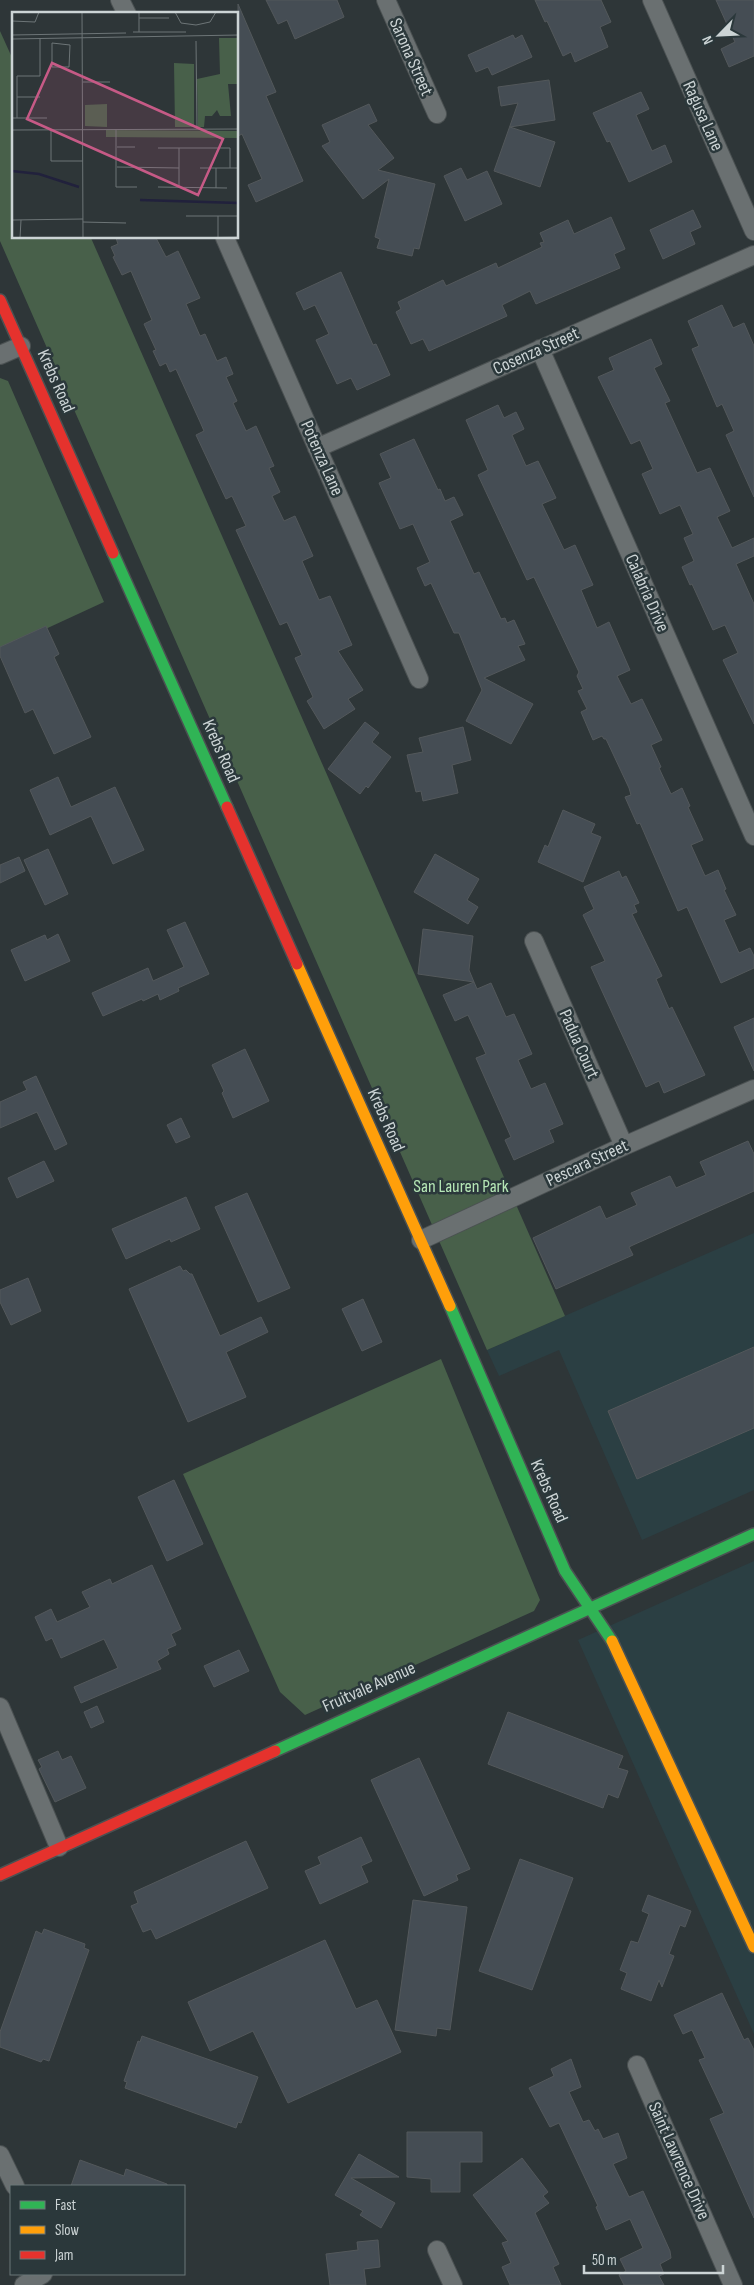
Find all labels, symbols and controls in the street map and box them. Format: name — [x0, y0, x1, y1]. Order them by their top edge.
north arrow — [694, 10, 744, 60]
inset map — [12, 12, 239, 239]
street label: Sarona Street — [385, 15, 438, 99]
text: N — [698, 33, 717, 47]
street label: Ragusa Lane — [678, 78, 728, 154]
street label: Cosenza Street — [490, 323, 583, 379]
street label: Krebs Road — [33, 346, 79, 416]
street label: Potenza Lane — [296, 417, 348, 499]
street label: Calabria Drive — [621, 551, 673, 635]
street label: Krebs Road — [198, 716, 244, 786]
street label: Padua Court — [554, 1006, 604, 1082]
street label: Krebs Road — [363, 1085, 409, 1155]
street label: Pescara Street — [543, 1135, 632, 1191]
park label: San Lauren Park — [413, 1176, 509, 1197]
street label: Krebs Road — [526, 1456, 572, 1526]
street label: Fruitvale Avenue — [319, 1657, 419, 1717]
street label: Saint Lawrence Drive — [644, 2099, 714, 2223]
legend — [10, 2185, 185, 2275]
text: Fast — [55, 2196, 77, 2215]
text: Slow — [55, 2221, 79, 2240]
scale bar — [584, 2242, 723, 2274]
text: Jam — [54, 2246, 73, 2265]
text: 50 m — [592, 2251, 617, 2270]

